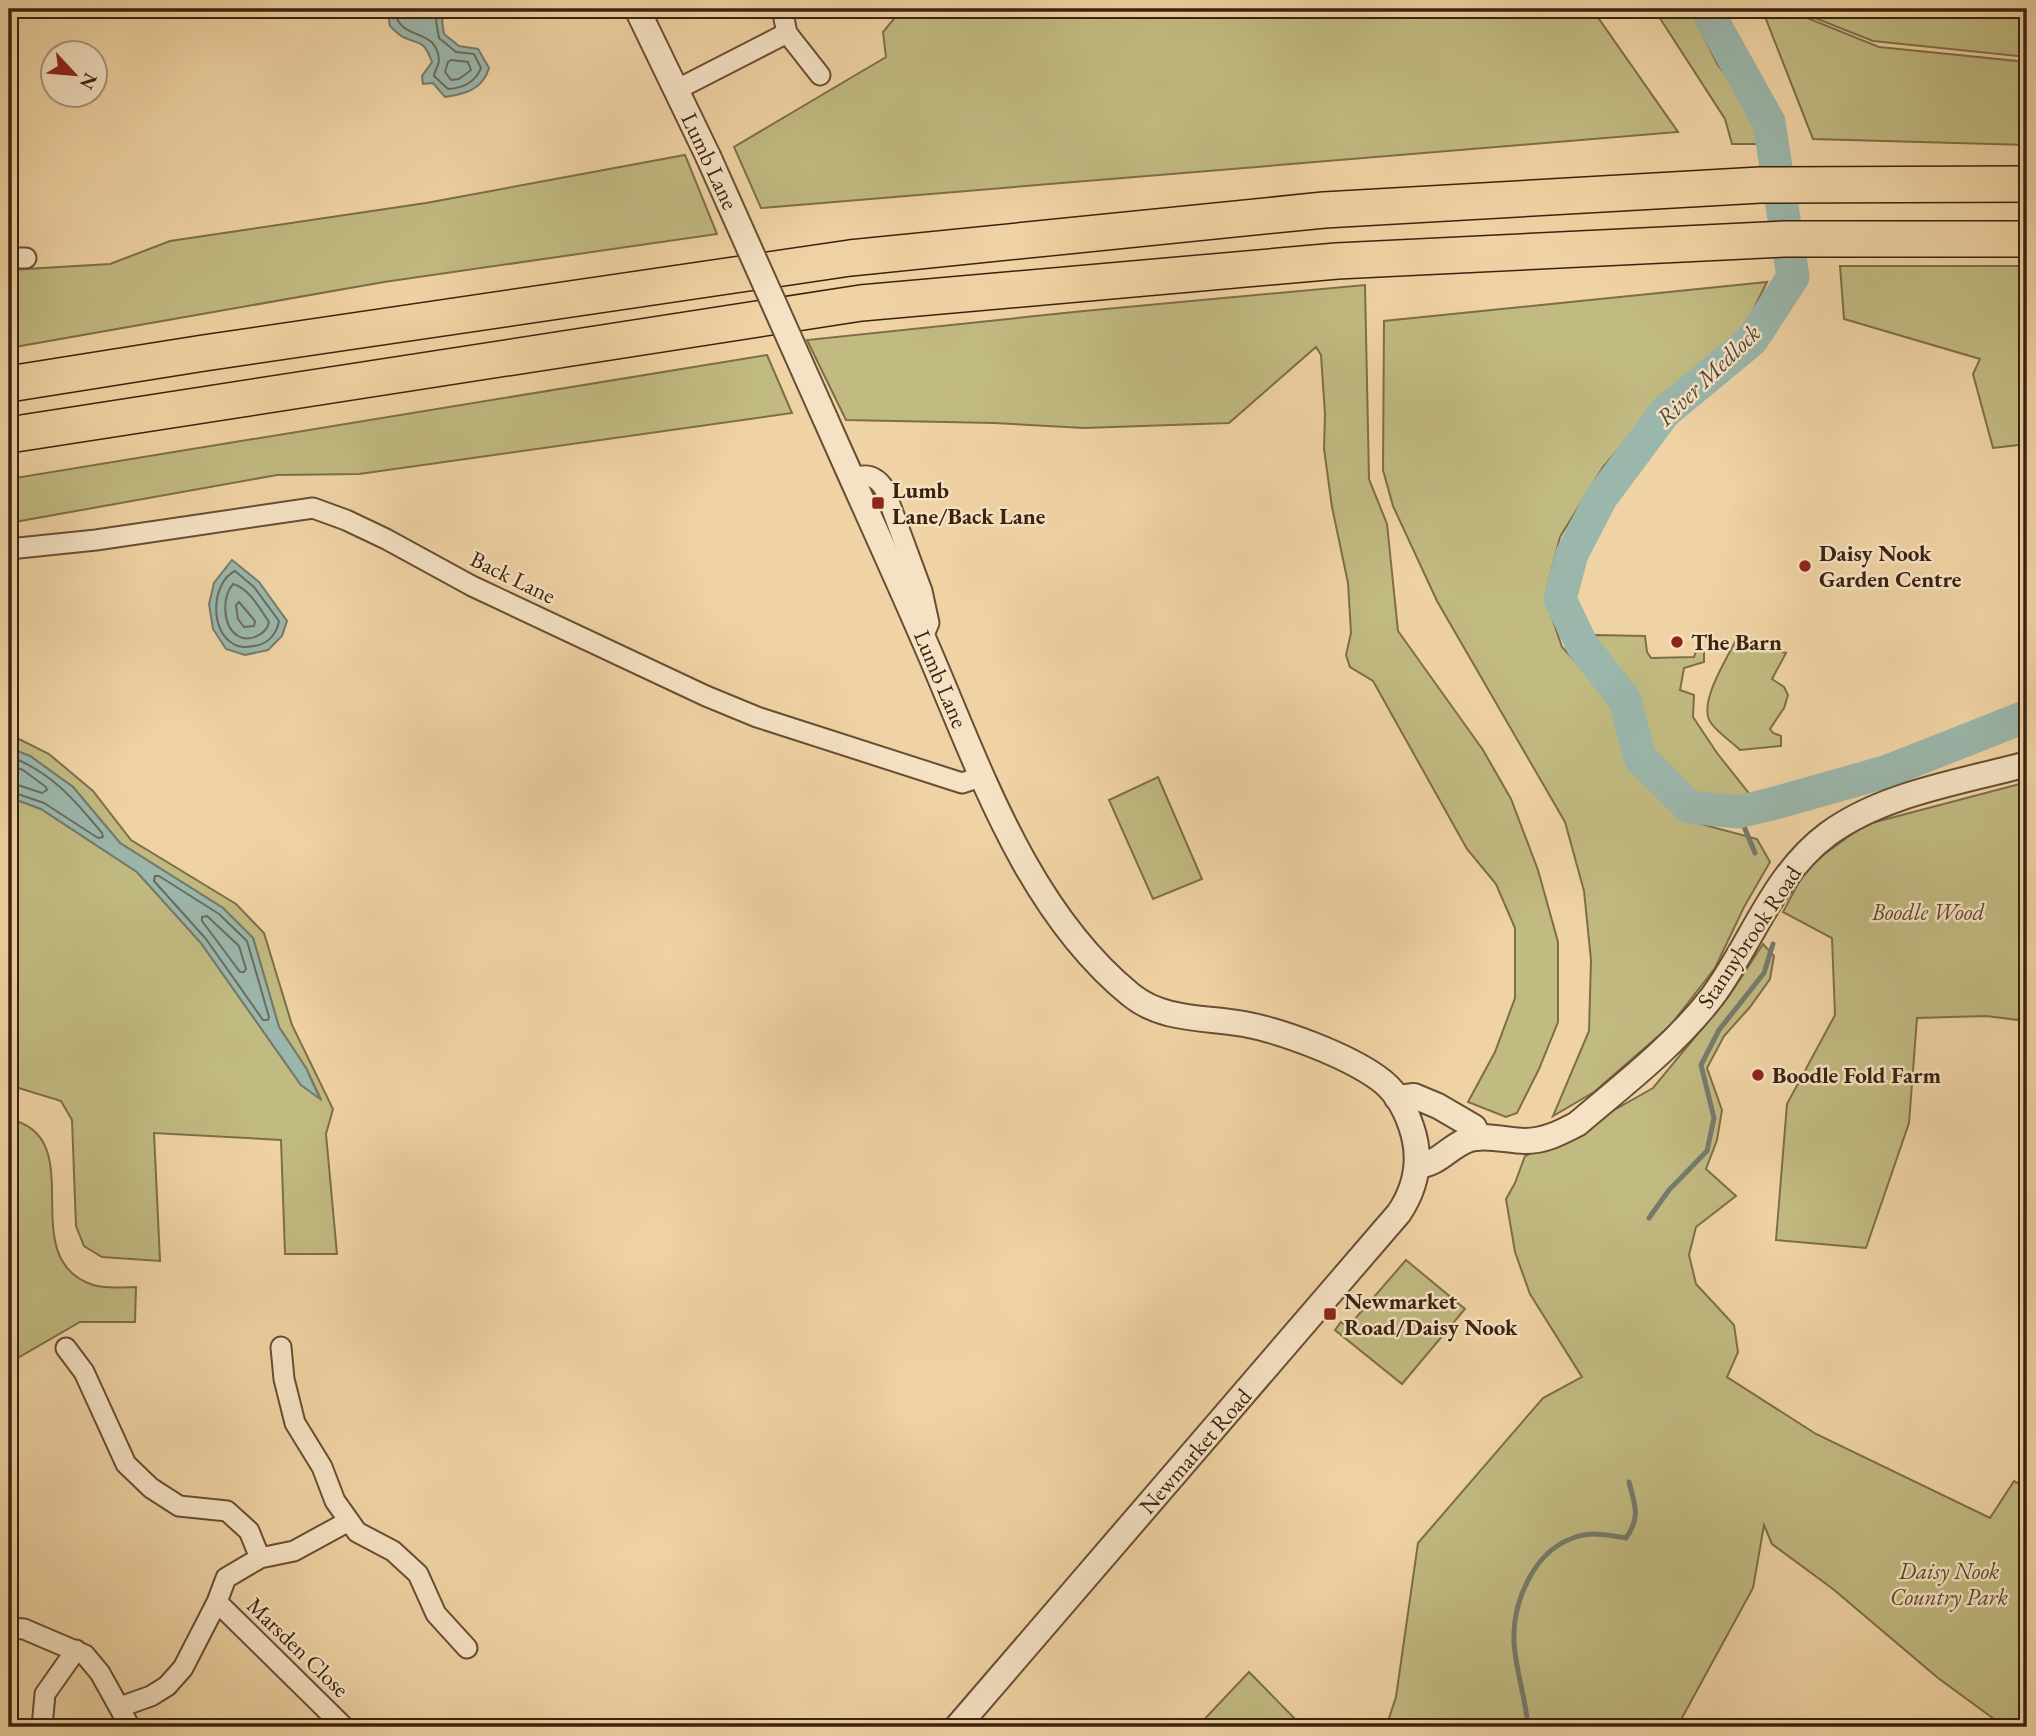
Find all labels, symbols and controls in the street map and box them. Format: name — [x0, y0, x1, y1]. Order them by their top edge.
north arrow — [38, 38, 108, 108]
text: N — [74, 69, 103, 94]
street label: Lumb Lane — [675, 108, 745, 214]
water label: River Medlock — [1649, 317, 1767, 432]
place label: Lumb Lane/Back Lane — [892, 475, 1046, 531]
marker: Lumb Lane/Back Lane — [870, 495, 886, 511]
place label: Daisy Nook Garden Centre — [1819, 538, 1962, 594]
street label: Back Lane — [465, 544, 561, 610]
marker: Daisy Nook Garden Centre — [1797, 558, 1813, 574]
street label: Lumb Lane — [907, 625, 975, 733]
place label: The Barn — [1691, 627, 1782, 657]
marker: The Barn — [1669, 634, 1685, 650]
street label: Stannybrook Road — [1690, 859, 1808, 1014]
park label: Boodle Wood — [1871, 897, 1984, 927]
place label: Boodle Fold Farm — [1772, 1060, 1942, 1090]
marker: Boodle Fold Farm — [1750, 1067, 1766, 1083]
place label: Newmarket Road/Daisy Nook — [1344, 1286, 1518, 1342]
marker: Newmarket Road/Daisy Nook — [1322, 1306, 1338, 1322]
street label: Newmarket Road — [1132, 1381, 1258, 1520]
park label: Daisy Nook Country Park — [1890, 1556, 2009, 1612]
street label: Marsden Close — [240, 1591, 356, 1703]

